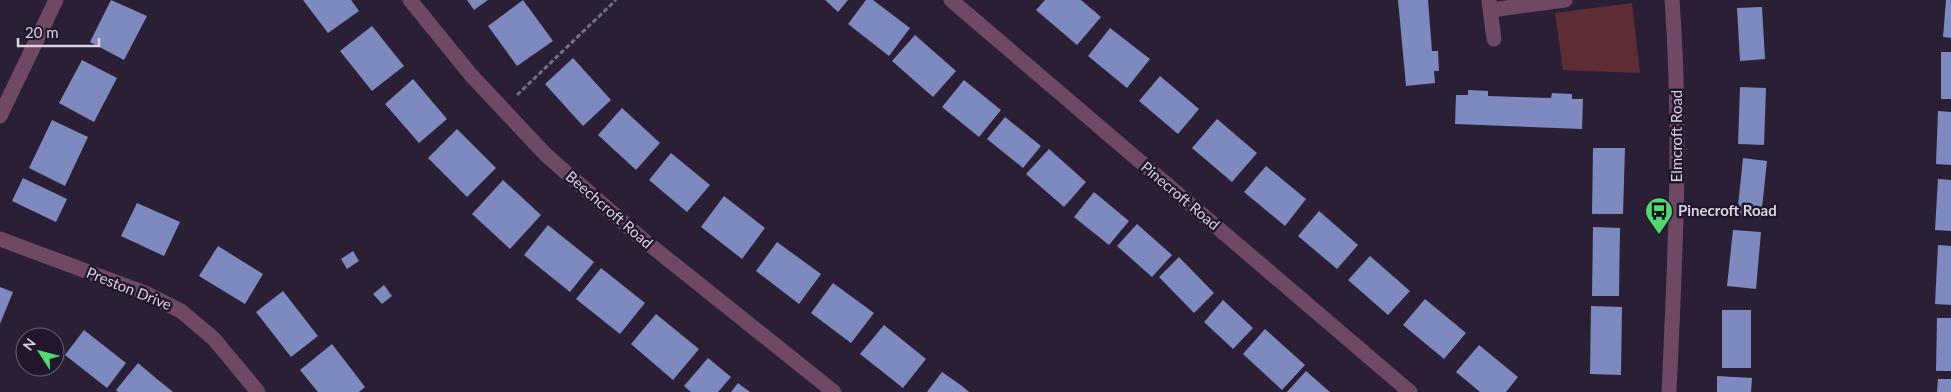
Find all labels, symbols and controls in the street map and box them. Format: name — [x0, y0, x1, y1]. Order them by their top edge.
scale bar — [18, 15, 99, 47]
text: 20 m — [25, 23, 59, 41]
street label: Elmcroft Road — [1667, 90, 1685, 182]
street label: Pinecroft Road — [1138, 157, 1224, 233]
street label: Beechcroft Road — [563, 167, 657, 252]
bus stop icon: Pinecroft Road — [1644, 196, 1674, 235]
place label: Pinecroft Road — [1678, 201, 1777, 219]
street label: Preston Drive — [84, 263, 175, 313]
north arrow — [15, 327, 65, 377]
text: N — [19, 335, 39, 353]

